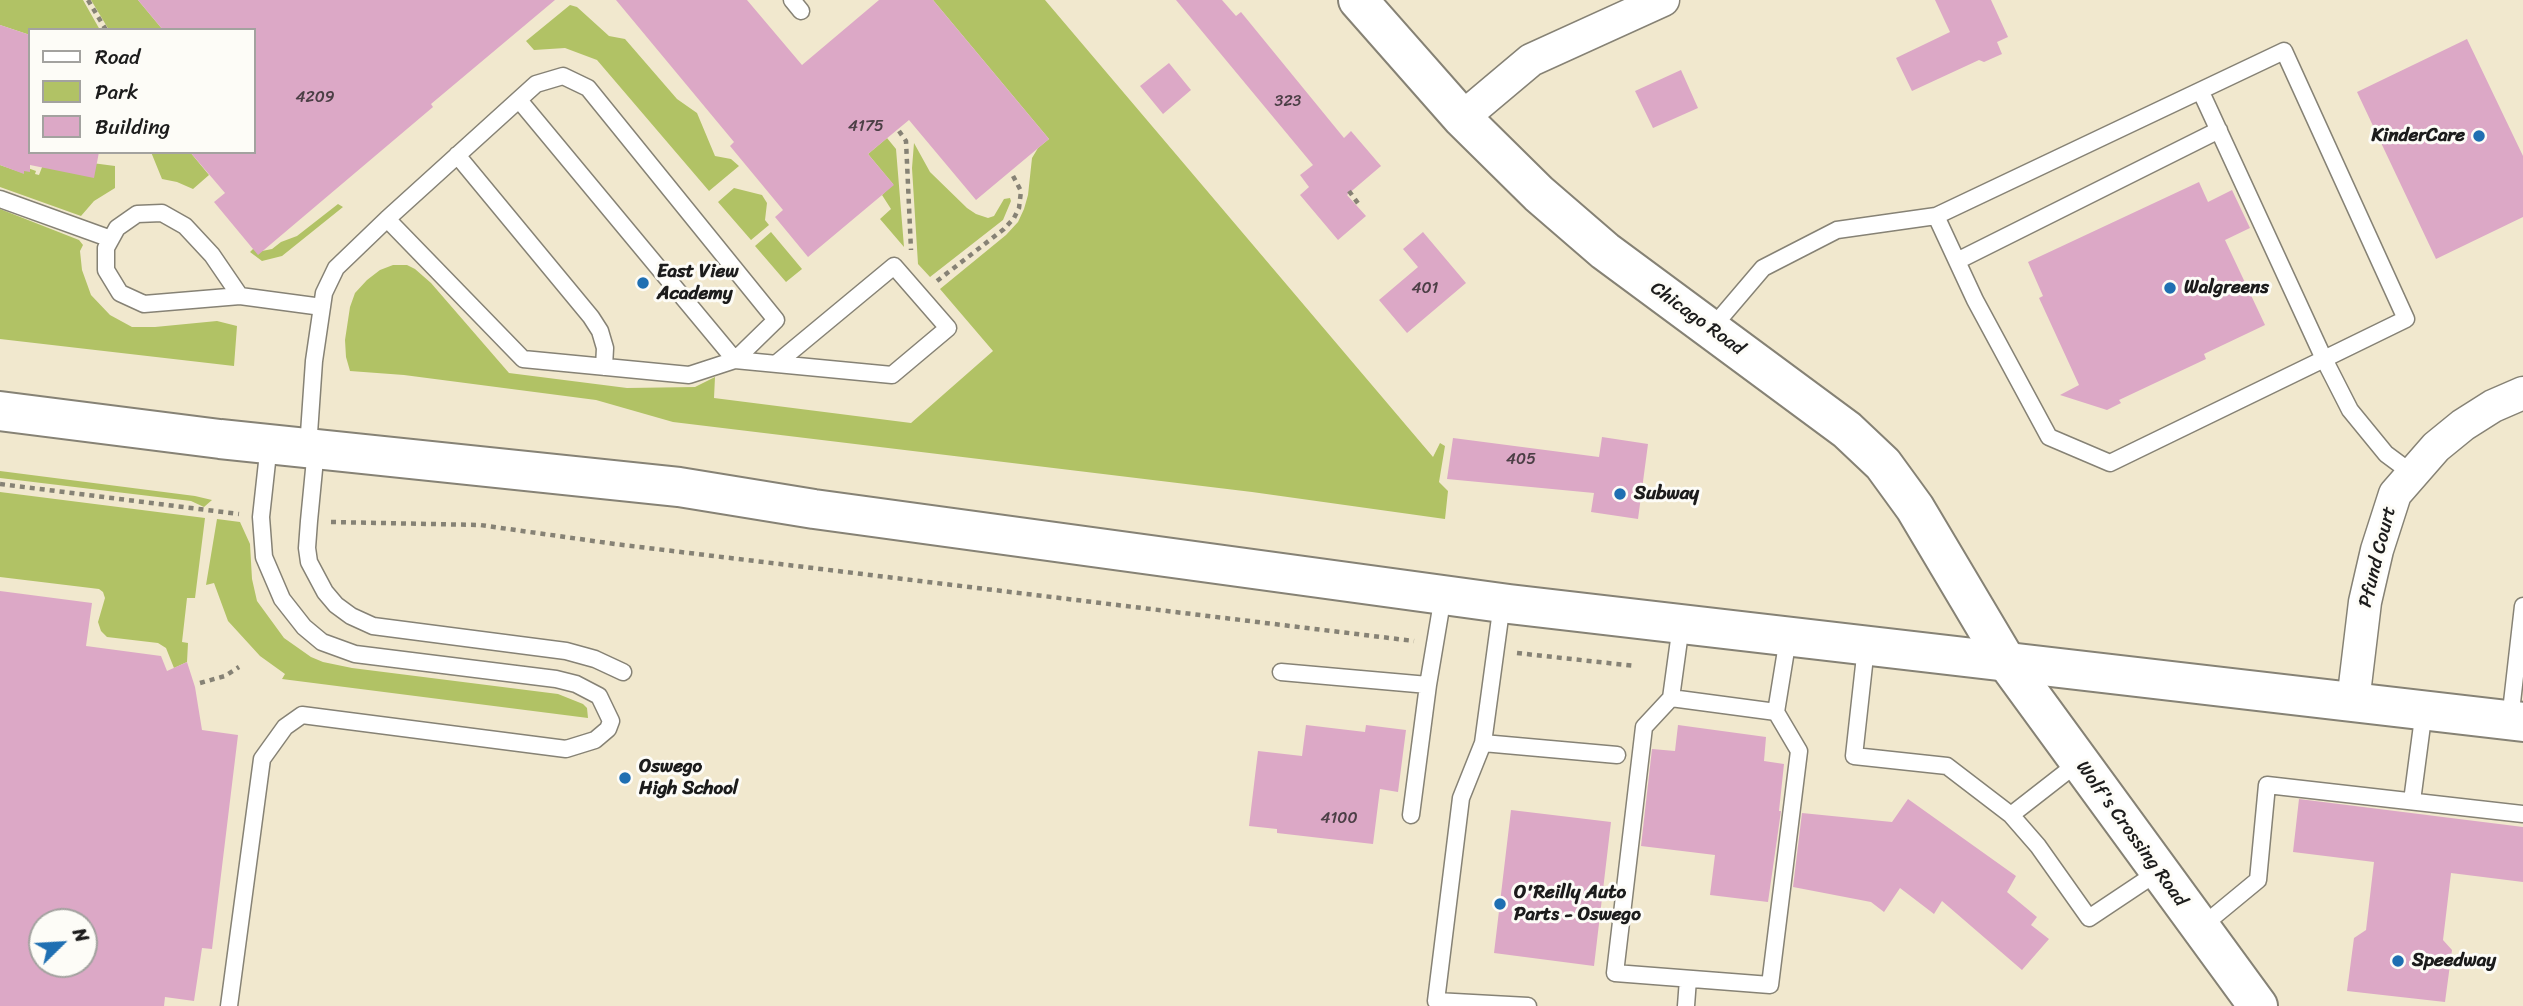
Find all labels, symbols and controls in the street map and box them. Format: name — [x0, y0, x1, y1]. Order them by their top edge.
legend — [28, 28, 256, 154]
text: Road — [95, 38, 140, 76]
text: Park — [95, 73, 138, 111]
house number: 4209 — [295, 88, 335, 108]
house number: 323 — [1275, 92, 1301, 112]
text: Building — [95, 108, 170, 146]
house number: 4175 — [848, 117, 884, 137]
place label: KinderCare — [2371, 125, 2465, 147]
marker: KinderCare — [2471, 128, 2487, 144]
place label: East View Academy — [657, 261, 738, 305]
marker: East View Academy — [635, 275, 651, 291]
street label: Chicago Road — [1645, 277, 1749, 361]
place label: Walgreens — [2184, 277, 2269, 299]
house number: 401 — [1412, 279, 1438, 299]
marker: Walgreens — [2162, 280, 2178, 296]
house number: 405 — [1506, 450, 1536, 470]
place label: Subway — [1634, 483, 1699, 505]
marker: Subway — [1612, 486, 1628, 502]
street label: Pfund Court — [2354, 504, 2402, 610]
place label: Oswego High School — [639, 756, 738, 800]
street label: Wolf's Crossing Road — [2071, 757, 2191, 911]
marker: Oswego High School — [617, 770, 633, 786]
house number: 4100 — [1320, 809, 1358, 829]
place label: O'Reilly Auto Parts - Oswego — [1514, 882, 1641, 926]
marker: O'Reilly Auto Parts - Oswego — [1492, 896, 1508, 912]
north arrow — [28, 908, 98, 978]
text: N — [63, 922, 99, 948]
place label: Speedway — [2412, 950, 2496, 972]
marker: Speedway — [2390, 953, 2406, 969]

